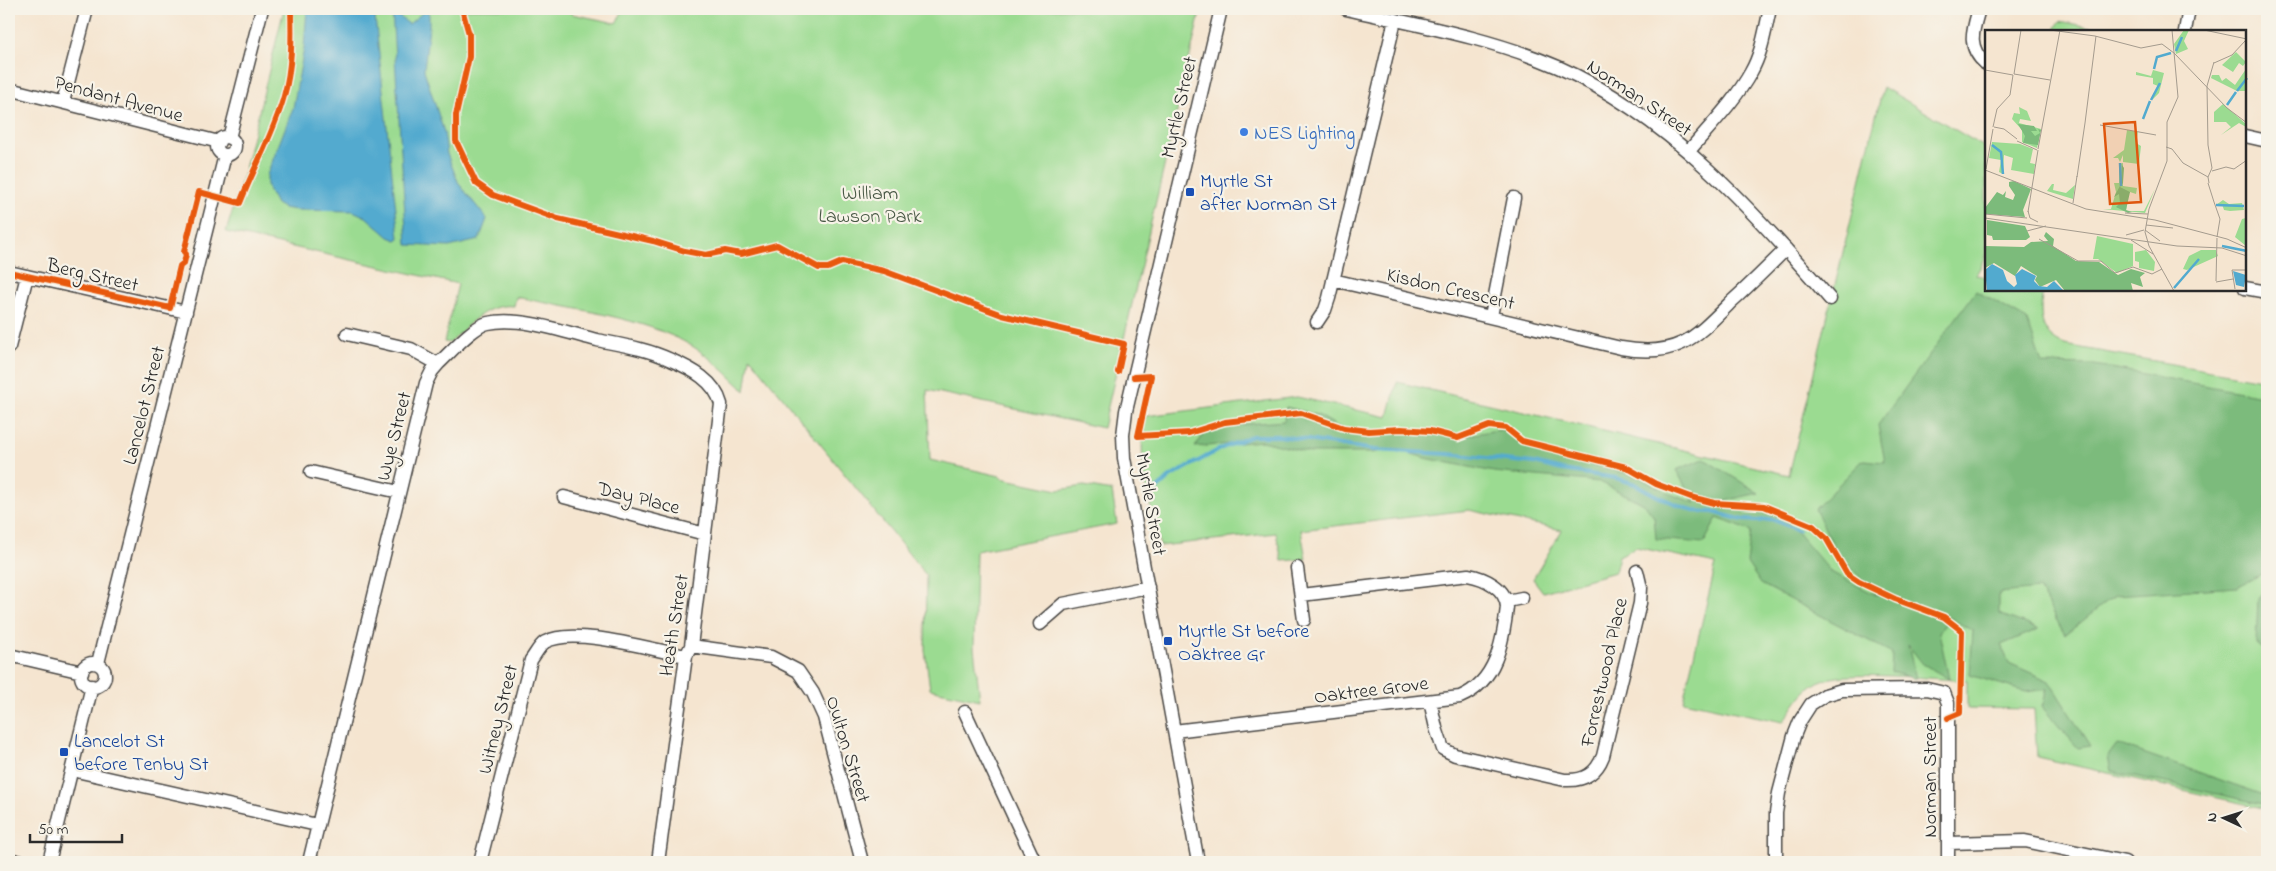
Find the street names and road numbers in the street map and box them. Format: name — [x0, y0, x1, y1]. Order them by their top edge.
street label: Myrtle Street — [1155, 53, 1206, 161]
street label: Norman Street — [1580, 53, 1697, 145]
street label: Pendant Avenue — [51, 69, 186, 132]
street label: Berg Street — [43, 252, 141, 302]
street label: Kisdon Crescent — [1383, 262, 1518, 319]
street label: Lancelot Street — [117, 343, 174, 468]
street label: Wye Street — [370, 389, 421, 484]
street label: Myrtle Street — [1126, 451, 1173, 558]
street label: Day Place — [593, 475, 683, 524]
street label: Heath Street — [653, 572, 698, 679]
street label: Forrestwood Place — [1574, 595, 1637, 751]
street label: Witney Street — [472, 661, 527, 778]
street label: Oaktree Grove — [1312, 670, 1430, 713]
street label: Oulton Street — [817, 693, 877, 807]
street label: Norman Street — [1917, 716, 1946, 838]

